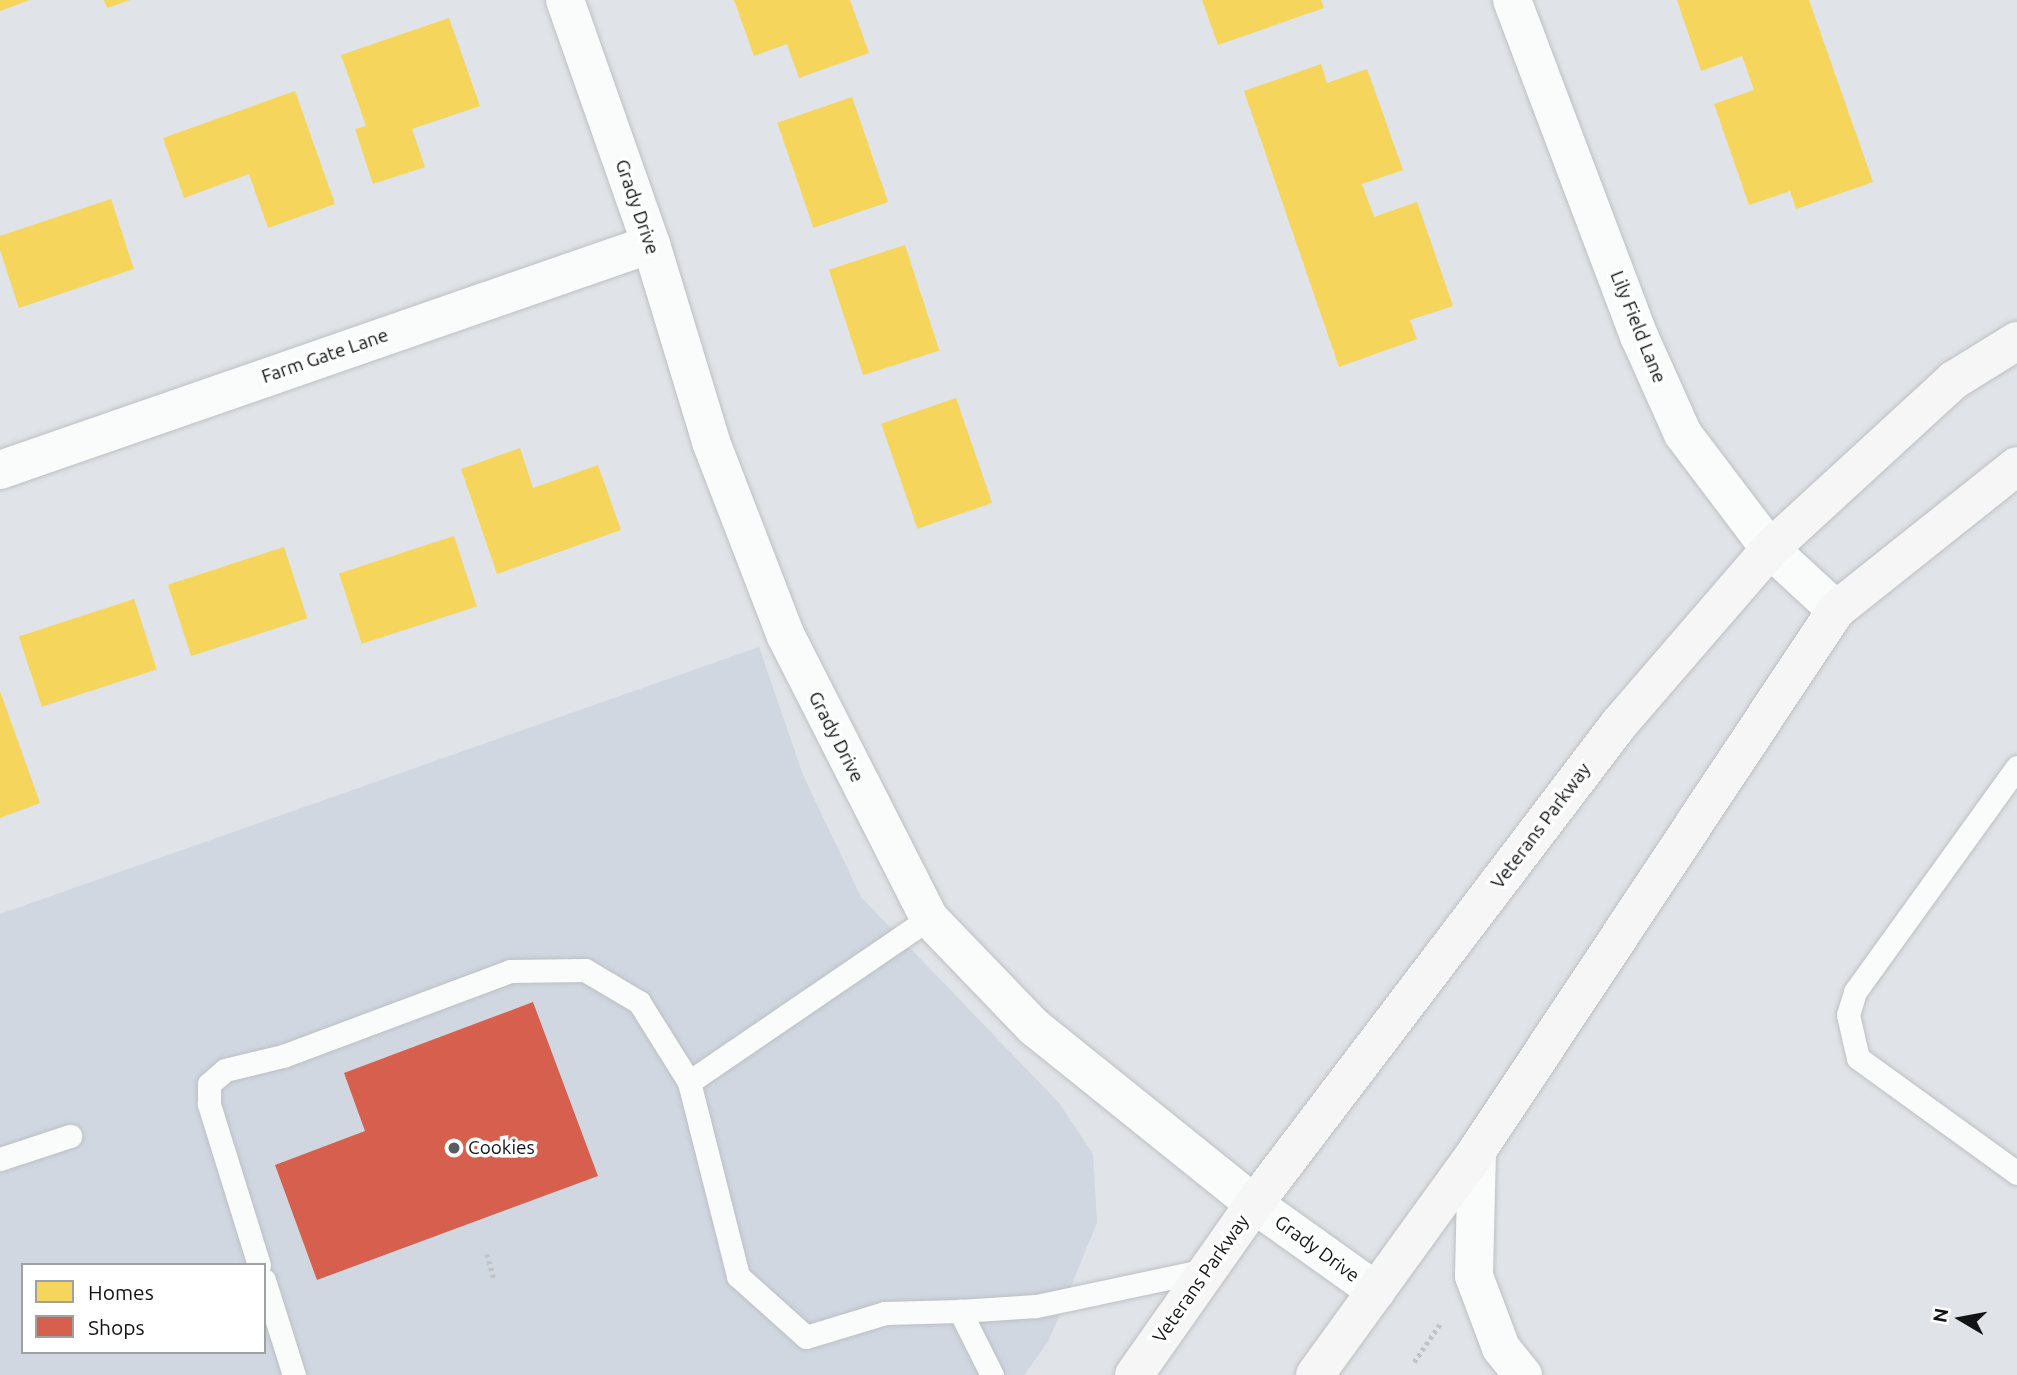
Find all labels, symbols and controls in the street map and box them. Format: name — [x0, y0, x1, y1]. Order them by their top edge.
street label: Grady Drive — [610, 156, 664, 258]
street label: Lily Field Lane — [1605, 268, 1671, 386]
street label: Farm Gate Lane — [259, 324, 391, 388]
street label: Grady Drive — [803, 688, 869, 786]
street label: Veterans Parkway — [1486, 759, 1596, 893]
place label: Cookies — [468, 1137, 535, 1159]
marker: Cookies — [446, 1140, 462, 1156]
street label: Veterans Parkway — [1148, 1210, 1254, 1348]
street label: Grady Drive — [1270, 1211, 1364, 1287]
legend — [21, 1263, 266, 1354]
text: Homes — [88, 1280, 154, 1304]
north arrow — [1926, 1284, 1996, 1354]
text: N — [1928, 1306, 1952, 1324]
text: Shops — [88, 1315, 145, 1339]

